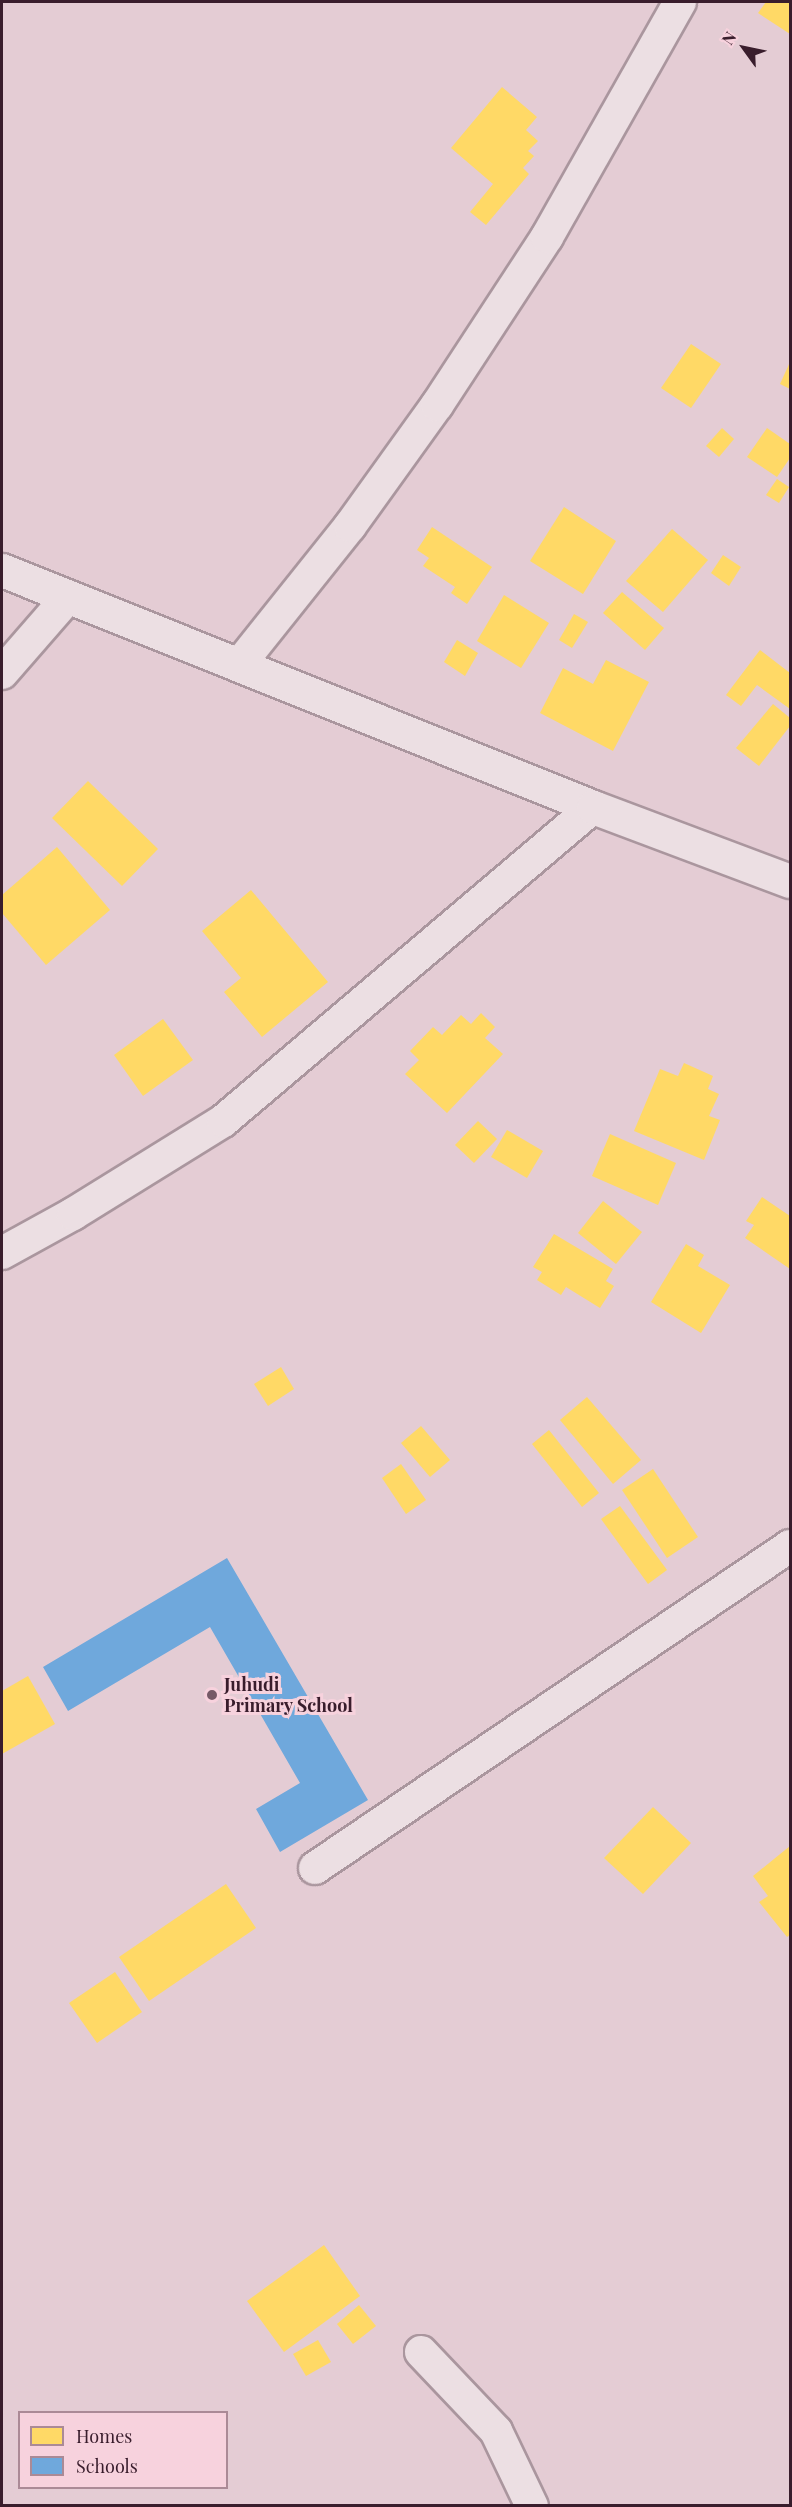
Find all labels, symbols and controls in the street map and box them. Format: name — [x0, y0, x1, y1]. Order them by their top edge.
north arrow — [714, 18, 774, 78]
text: N — [717, 27, 740, 48]
place label: Juhudi Primary School — [224, 1674, 353, 1716]
marker: Juhudi Primary School — [205, 1688, 219, 1702]
legend — [18, 2411, 228, 2489]
text: Homes — [76, 2424, 132, 2448]
text: Schools — [76, 2454, 138, 2478]

